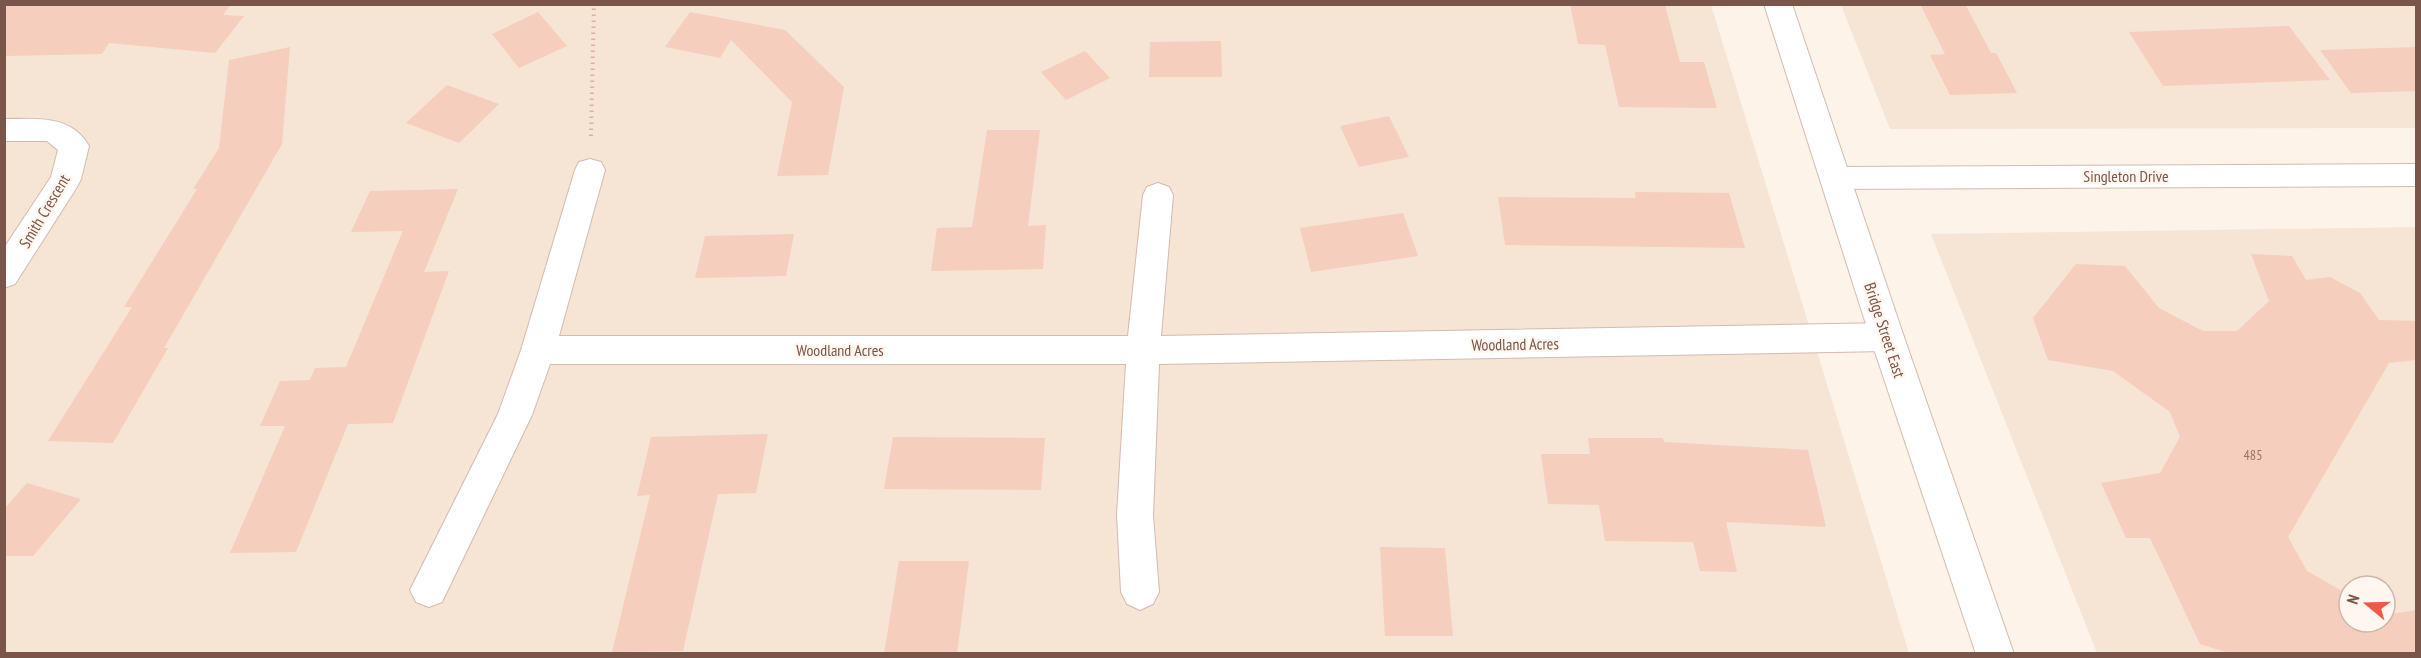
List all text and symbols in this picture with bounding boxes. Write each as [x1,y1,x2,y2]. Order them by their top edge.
street label: Singleton Drive [2083,166,2169,186]
street label: Smith Crescent [14,170,74,252]
street label: Bridge Street East [1860,280,1910,381]
street label: Woodland Acres [1471,333,1559,355]
street label: Woodland Acres [796,340,884,360]
house number: 485 [2244,446,2262,464]
north arrow [2337,574,2397,634]
text: N [2342,592,2364,606]

